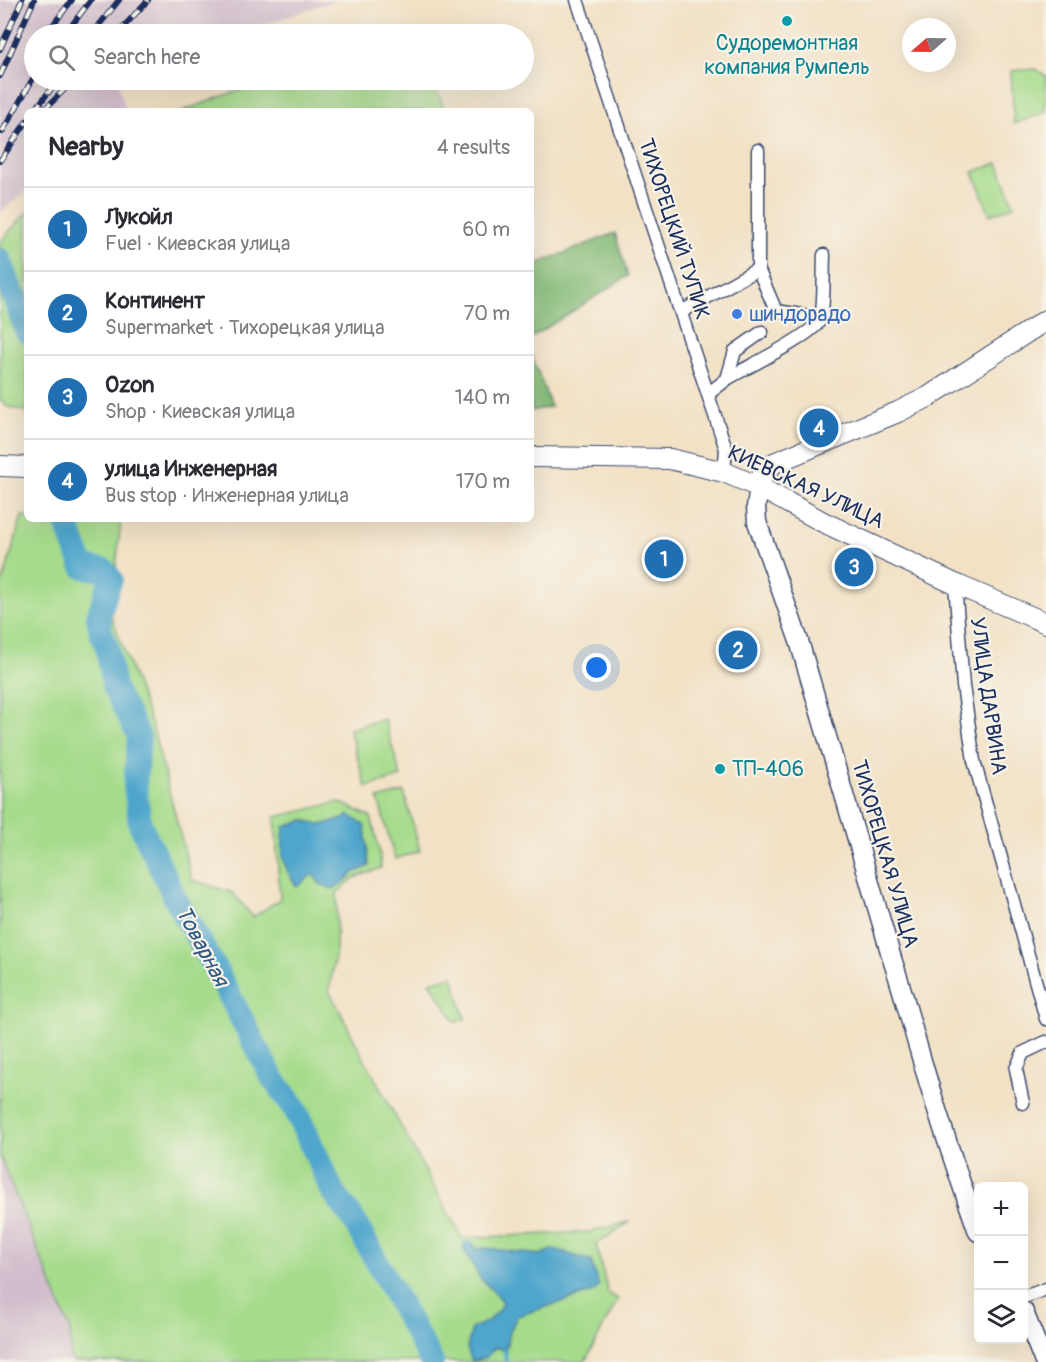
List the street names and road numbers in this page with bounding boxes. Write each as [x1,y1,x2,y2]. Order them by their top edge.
street label: ТИХОРЕЦКИЙ ТУПИК [632,135,716,323]
street label: КИЕВСКАЯ УЛИЦА [724,439,888,535]
street label: УЛИЦА ДАРВИНА [964,615,1012,777]
street label: ТИХОРЕЦКАЯ УЛИЦА [845,757,925,951]

